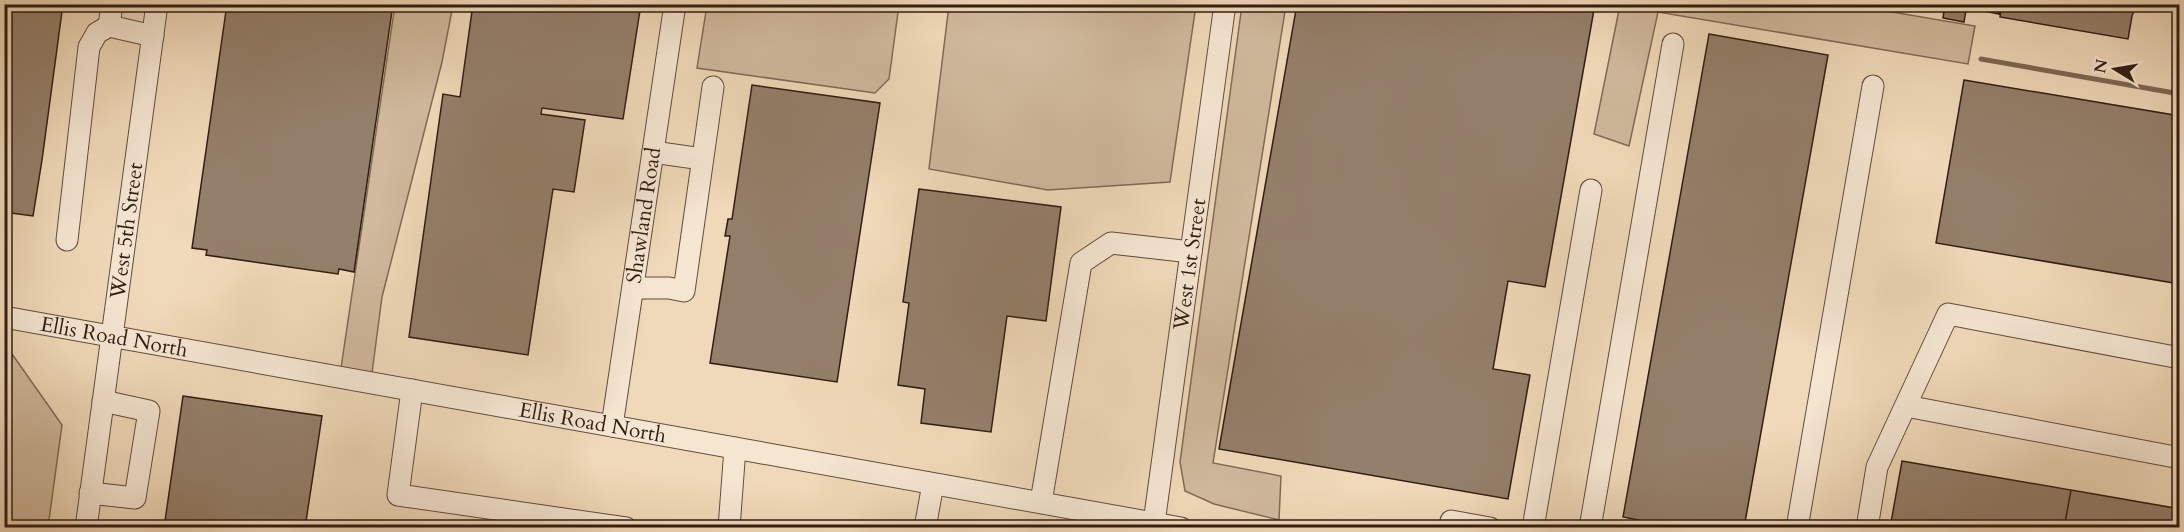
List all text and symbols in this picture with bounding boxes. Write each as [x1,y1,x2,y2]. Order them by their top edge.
north arrow [2085,39,2145,99]
text: N [2089,57,2113,75]
street label: Shawland Road [619,145,668,285]
street label: West 5th Street [103,160,150,302]
street label: West 1st Street [1166,196,1213,333]
street label: Ellis Road North [38,309,191,364]
street label: Ellis Road North [517,395,669,450]

